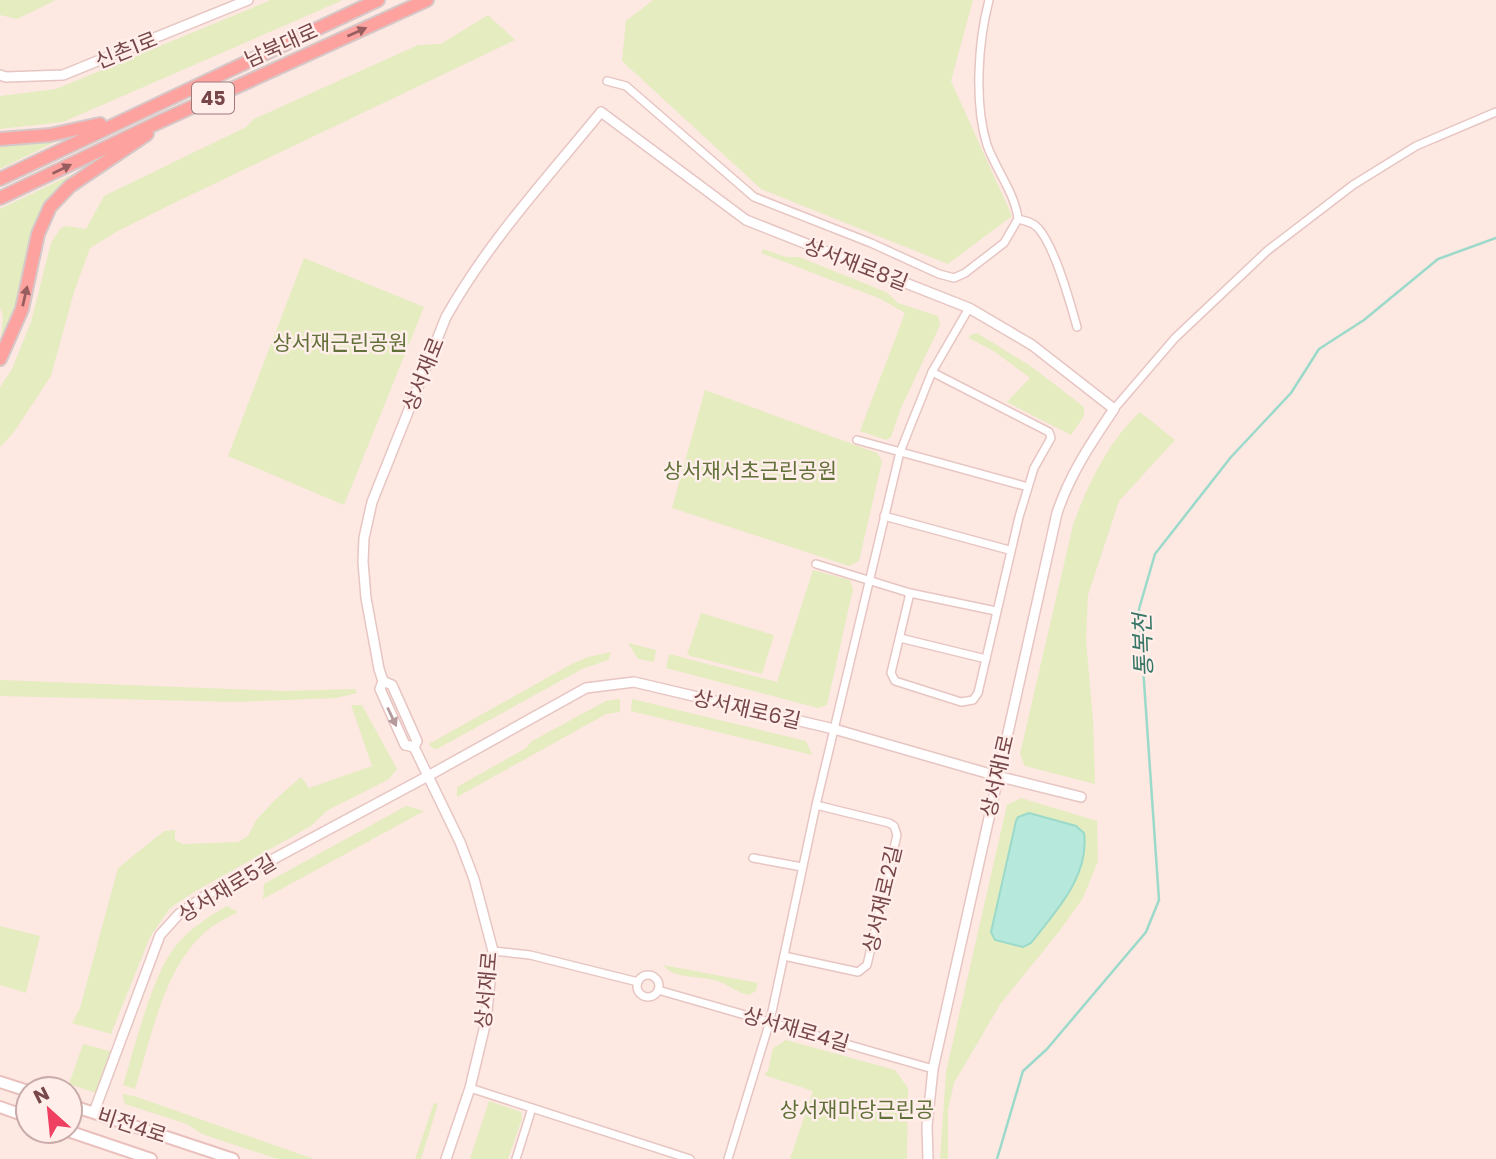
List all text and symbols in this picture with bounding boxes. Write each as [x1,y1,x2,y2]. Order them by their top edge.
street label: 남북대로 [240,16,322,74]
street label: 신촌1로 [91,24,161,76]
one-way arrow [347,26,367,38]
road number: 45 [192,82,234,114]
one-way arrow [51,163,72,174]
street label: 상서재로8길 [800,231,912,297]
one-way arrow [19,285,30,307]
park label: 상서재근린공원 [272,328,408,357]
street label: 상서재로 [395,333,451,415]
park label: 상서재서초근린공원 [663,456,837,485]
water label: 통복천 [1126,610,1160,677]
street label: 상서재로6길 [690,683,804,735]
one-way arrow [386,707,398,727]
street label: 상서재1로 [973,732,1021,820]
street label: 상서재로2길 [856,843,908,955]
street label: 상서재로5길 [172,847,282,929]
street label: 상서재로 [468,950,504,1030]
street label: 상서재로4길 [739,1000,853,1058]
north arrow [14,1075,84,1145]
text: N [29,1080,54,1111]
park label: 상서재마당근린공 [780,1095,934,1124]
street label: 비전4로 [94,1100,170,1150]

